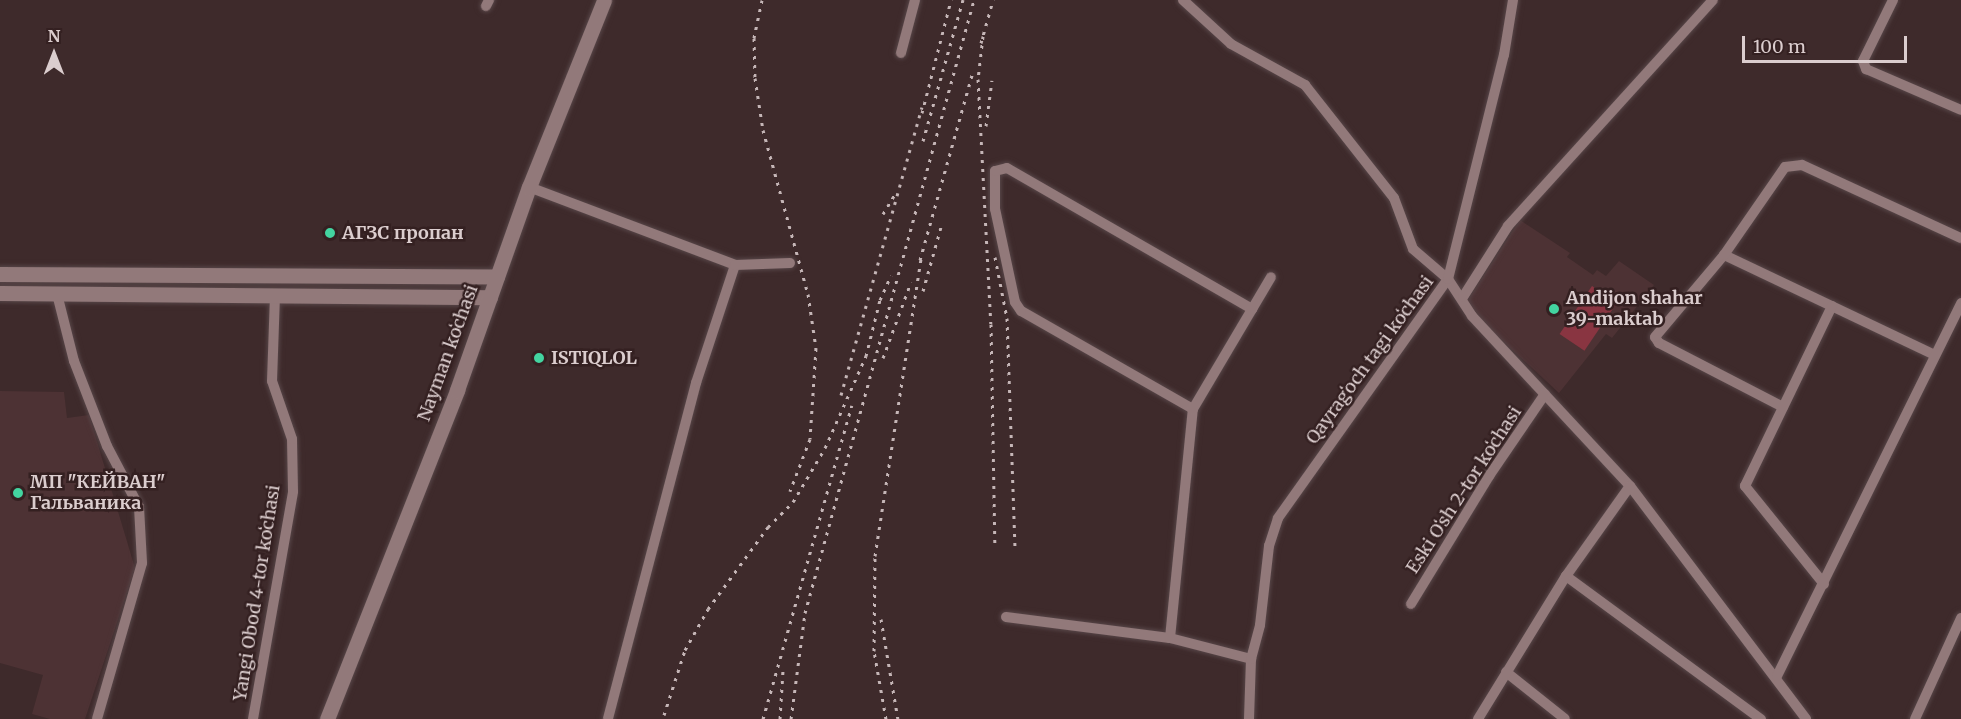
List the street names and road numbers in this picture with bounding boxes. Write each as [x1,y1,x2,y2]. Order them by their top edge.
street label: Qayragʻoch tagi koʻchasi [1302,272,1438,448]
street label: Nayman koʻchasi [413,282,483,424]
street label: Eski Oʻsh 2-tor koʻchasi [1402,402,1526,578]
street label: Yangi Obod 4-tor koʻchasi [229,483,285,703]

